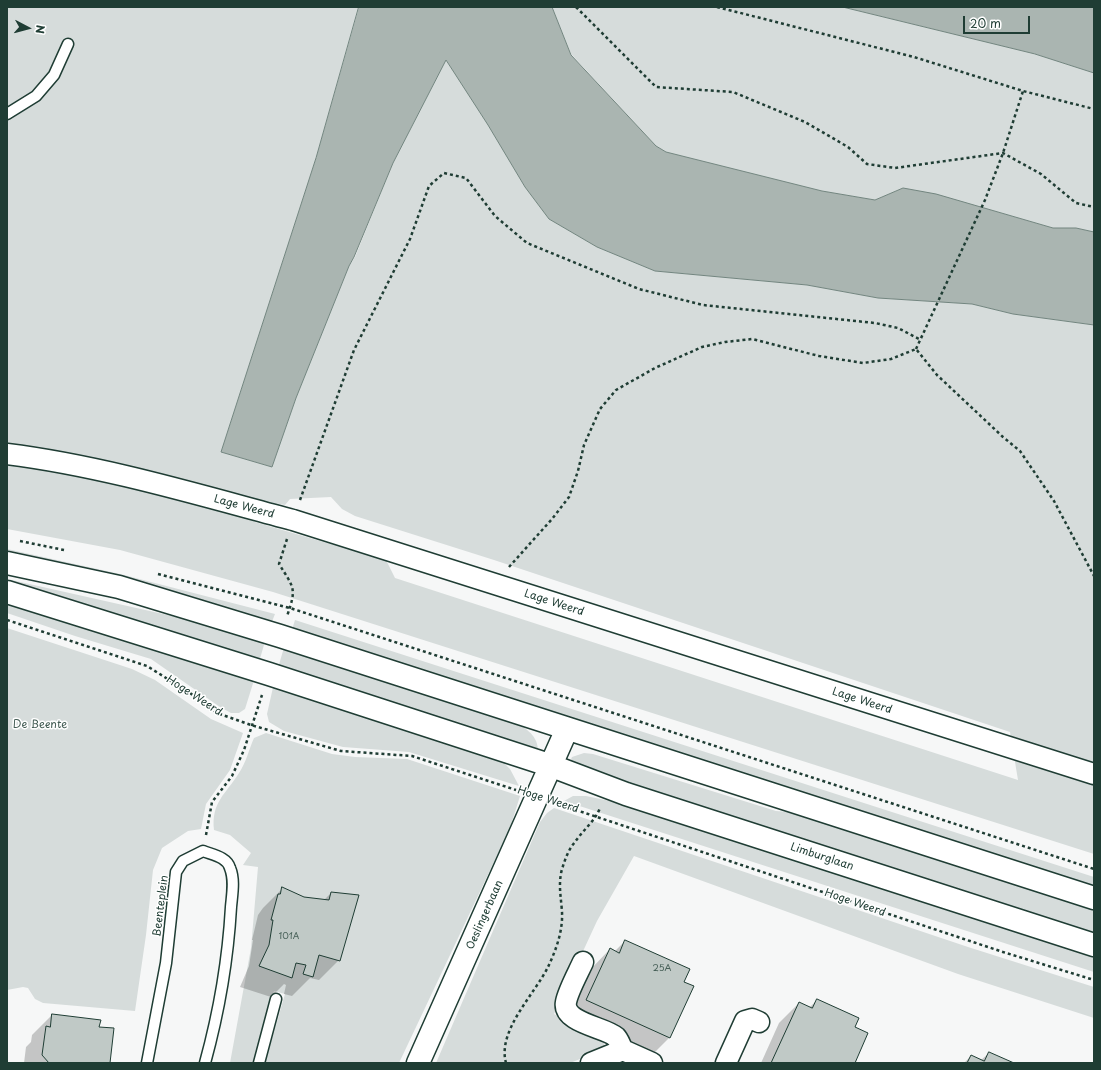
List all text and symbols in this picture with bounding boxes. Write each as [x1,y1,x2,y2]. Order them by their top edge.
north arrow [8,8,48,48]
scale bar [965,8,1032,34]
text: 20 m [970,14,1001,32]
text: N [32,24,49,35]
street label: Lage Weerd [212,493,276,521]
street label: Lage Weerd [522,587,586,619]
street label: Hoge Weerd [164,673,224,719]
street label: Lage Weerd [830,685,894,717]
park label: De Beente [13,718,67,732]
street label: Hoge Weerd [516,784,580,816]
street label: Limburglaan [789,841,855,873]
street label: Beenteplein [151,874,171,938]
street label: Oeslingerbaan [464,878,506,952]
street label: Hoge Weerd [823,886,887,920]
house number: 101A [279,932,299,942]
house number: 25A [653,964,671,974]

